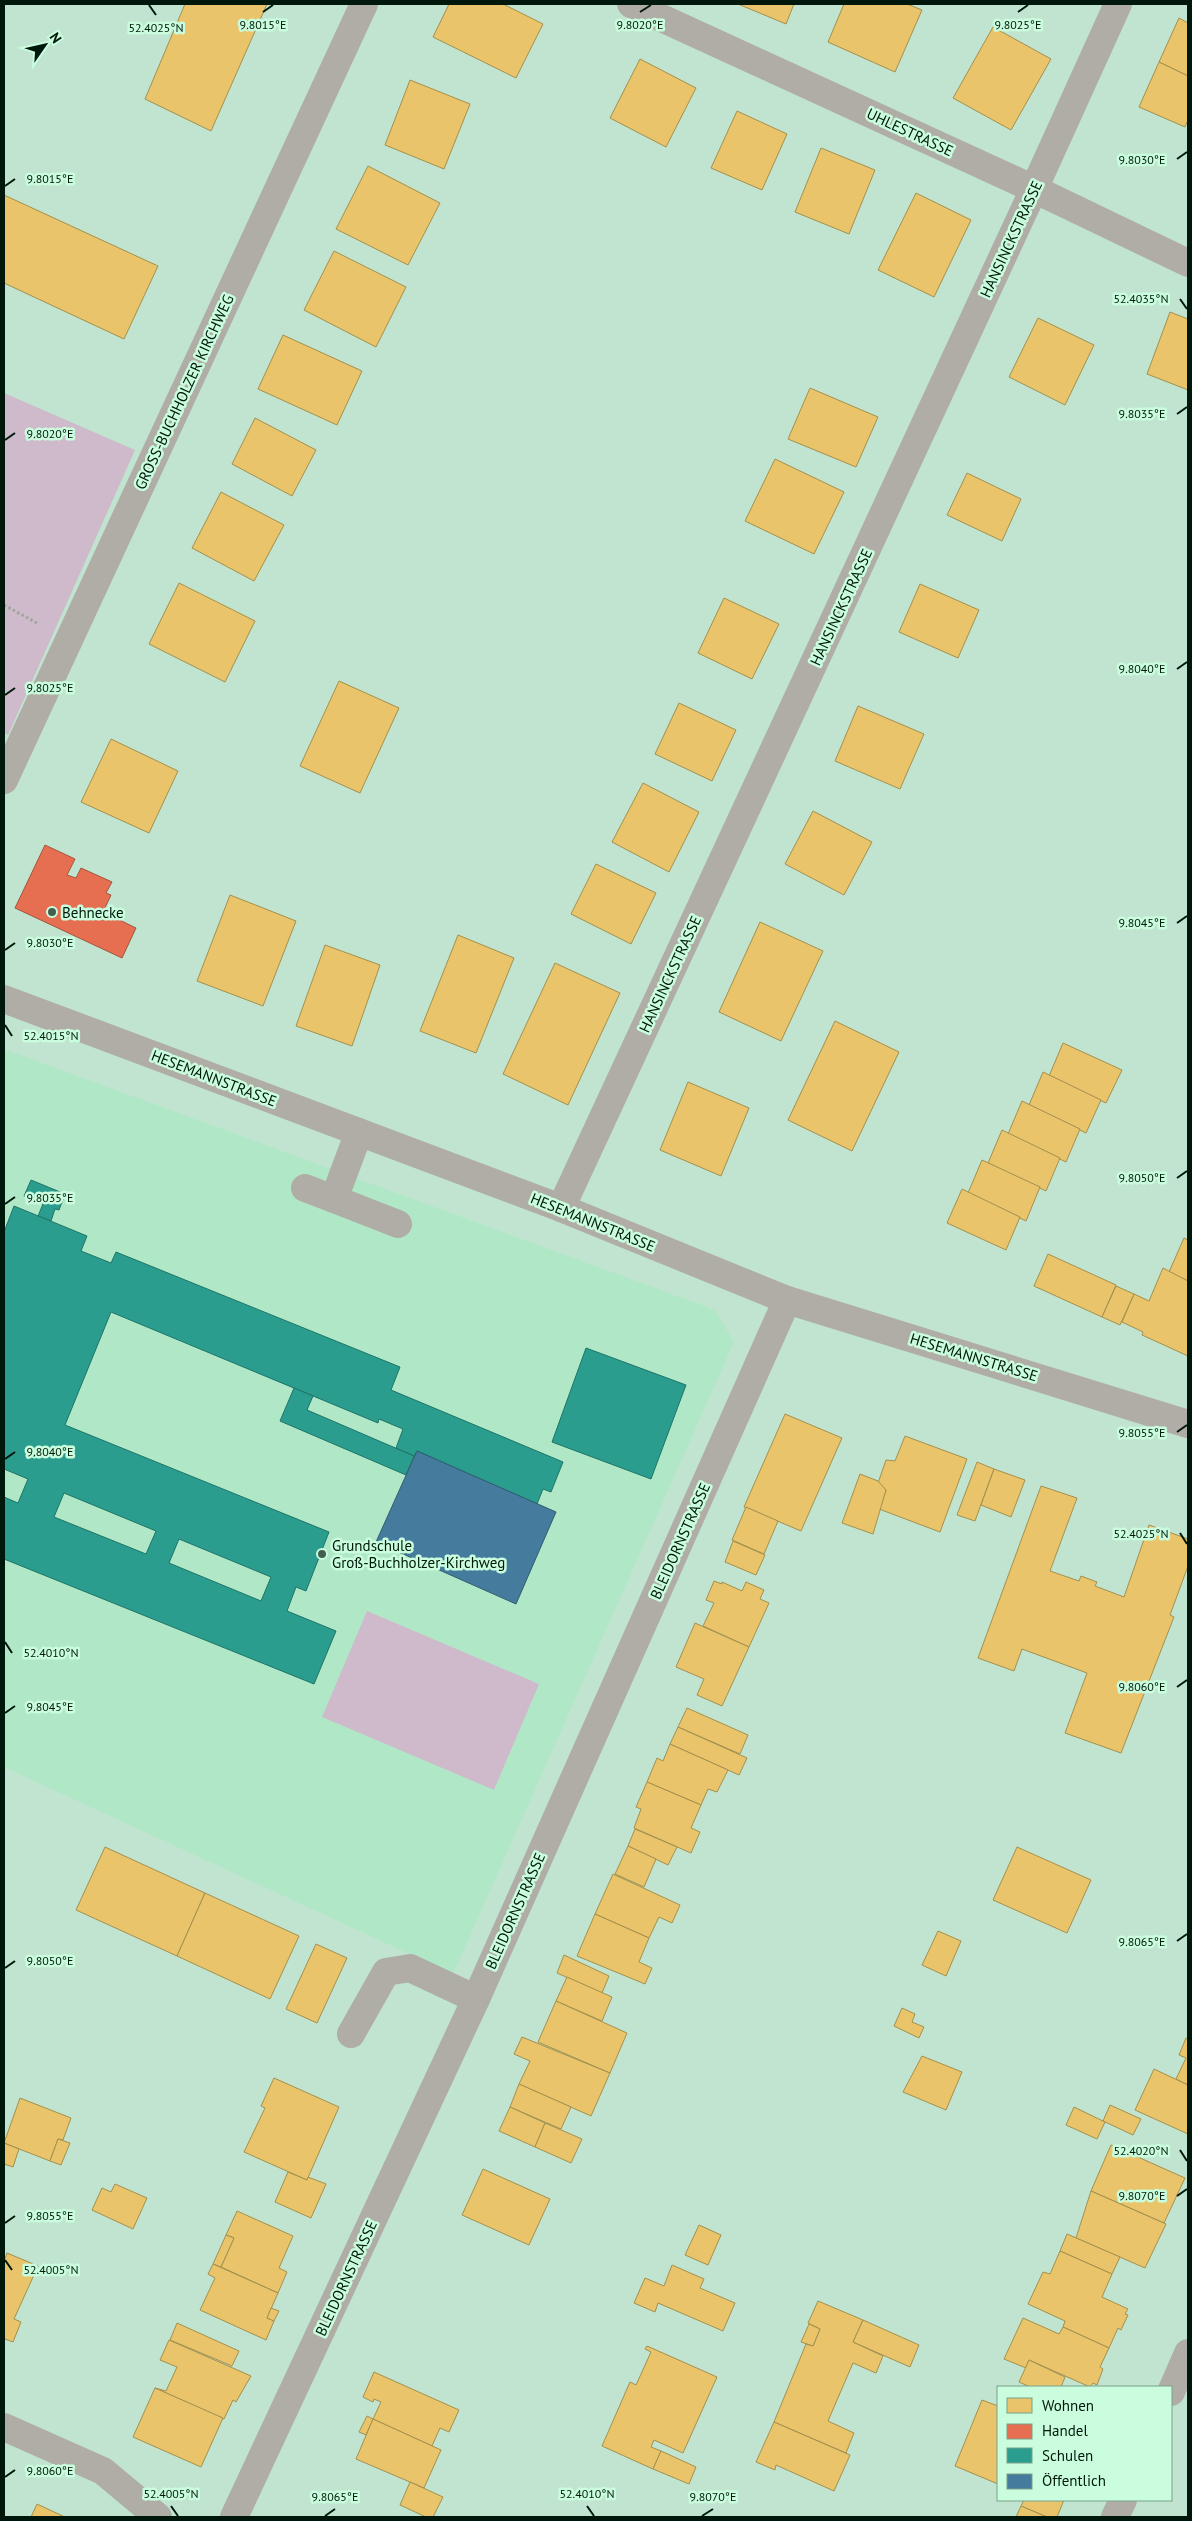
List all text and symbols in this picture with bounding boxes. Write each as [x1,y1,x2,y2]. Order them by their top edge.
text: 9.8015°E [240,17,286,32]
text: 9.8020°E [617,17,663,32]
text: 9.8025°E [995,17,1041,32]
north arrow [20,20,70,70]
text: 52.4025°N [129,20,183,35]
text: N [46,29,66,47]
street label: UHLESTRASSE [864,104,956,160]
text: 9.8030°E [1119,152,1165,167]
text: 9.8015°E [27,171,73,186]
street label: HANSINCKSTRASSE [976,178,1046,300]
street label: GROSS-BUCHHOLZER KIRCHWEG [130,291,238,493]
text: 52.4035°N [1114,291,1168,306]
text: 9.8035°E [1119,406,1165,421]
text: 9.8020°E [27,426,73,441]
street label: HANSINCKSTRASSE [806,546,876,668]
text: 9.8040°E [1119,661,1165,676]
text: 9.8025°E [27,680,73,695]
place label: Behnecke [62,903,124,922]
marker: Behnecke [46,906,58,918]
street label: HANSINCKSTRASSE [635,913,705,1035]
text: 9.8045°E [1119,915,1165,930]
text: 9.8030°E [27,935,73,950]
text: 52.4015°N [24,1028,78,1043]
street label: HESEMANNSTRASSE [149,1045,279,1111]
text: 9.8050°E [1119,1170,1165,1185]
street label: HESEMANNSTRASSE [528,1188,658,1256]
text: 9.8035°E [27,1190,73,1205]
street label: HESEMANNSTRASSE [908,1329,1040,1385]
text: 9.8055°E [1119,1425,1165,1440]
text: 9.8040°E [27,1444,73,1459]
street label: BLEIDORNSTRASSE [646,1480,714,1602]
text: 52.4025°N [1114,1526,1168,1541]
place label: Grundschule Groß-Buchholzer-Kirchweg [332,1536,505,1572]
marker: Grundschule Groß-Buchholzer-Kirchweg [316,1548,328,1560]
text: 52.4010°N [24,1645,78,1660]
text: 9.8060°E [1119,1679,1165,1694]
text: 9.8045°E [27,1699,73,1714]
street label: BLEIDORNSTRASSE [481,1850,549,1972]
text: 9.8065°E [1119,1934,1165,1949]
text: 9.8050°E [27,1953,73,1968]
text: 52.4020°N [1114,2143,1168,2158]
text: 9.8070°E [1119,2188,1165,2203]
text: 9.8055°E [27,2208,73,2223]
street label: BLEIDORNSTRASSE [311,2217,381,2339]
text: 52.4005°N [24,2262,78,2277]
legend [997,2386,1172,2501]
text: Wohnen [1042,2396,1094,2415]
text: Handel [1042,2421,1088,2440]
text: Schulen [1042,2446,1093,2465]
text: 9.8060°E [27,2463,73,2478]
text: Öffentlich [1042,2471,1106,2490]
text: 52.4005°N [144,2486,198,2501]
text: 52.4010°N [560,2486,614,2501]
text: 9.8065°E [312,2489,358,2504]
text: 9.8070°E [690,2489,736,2504]

